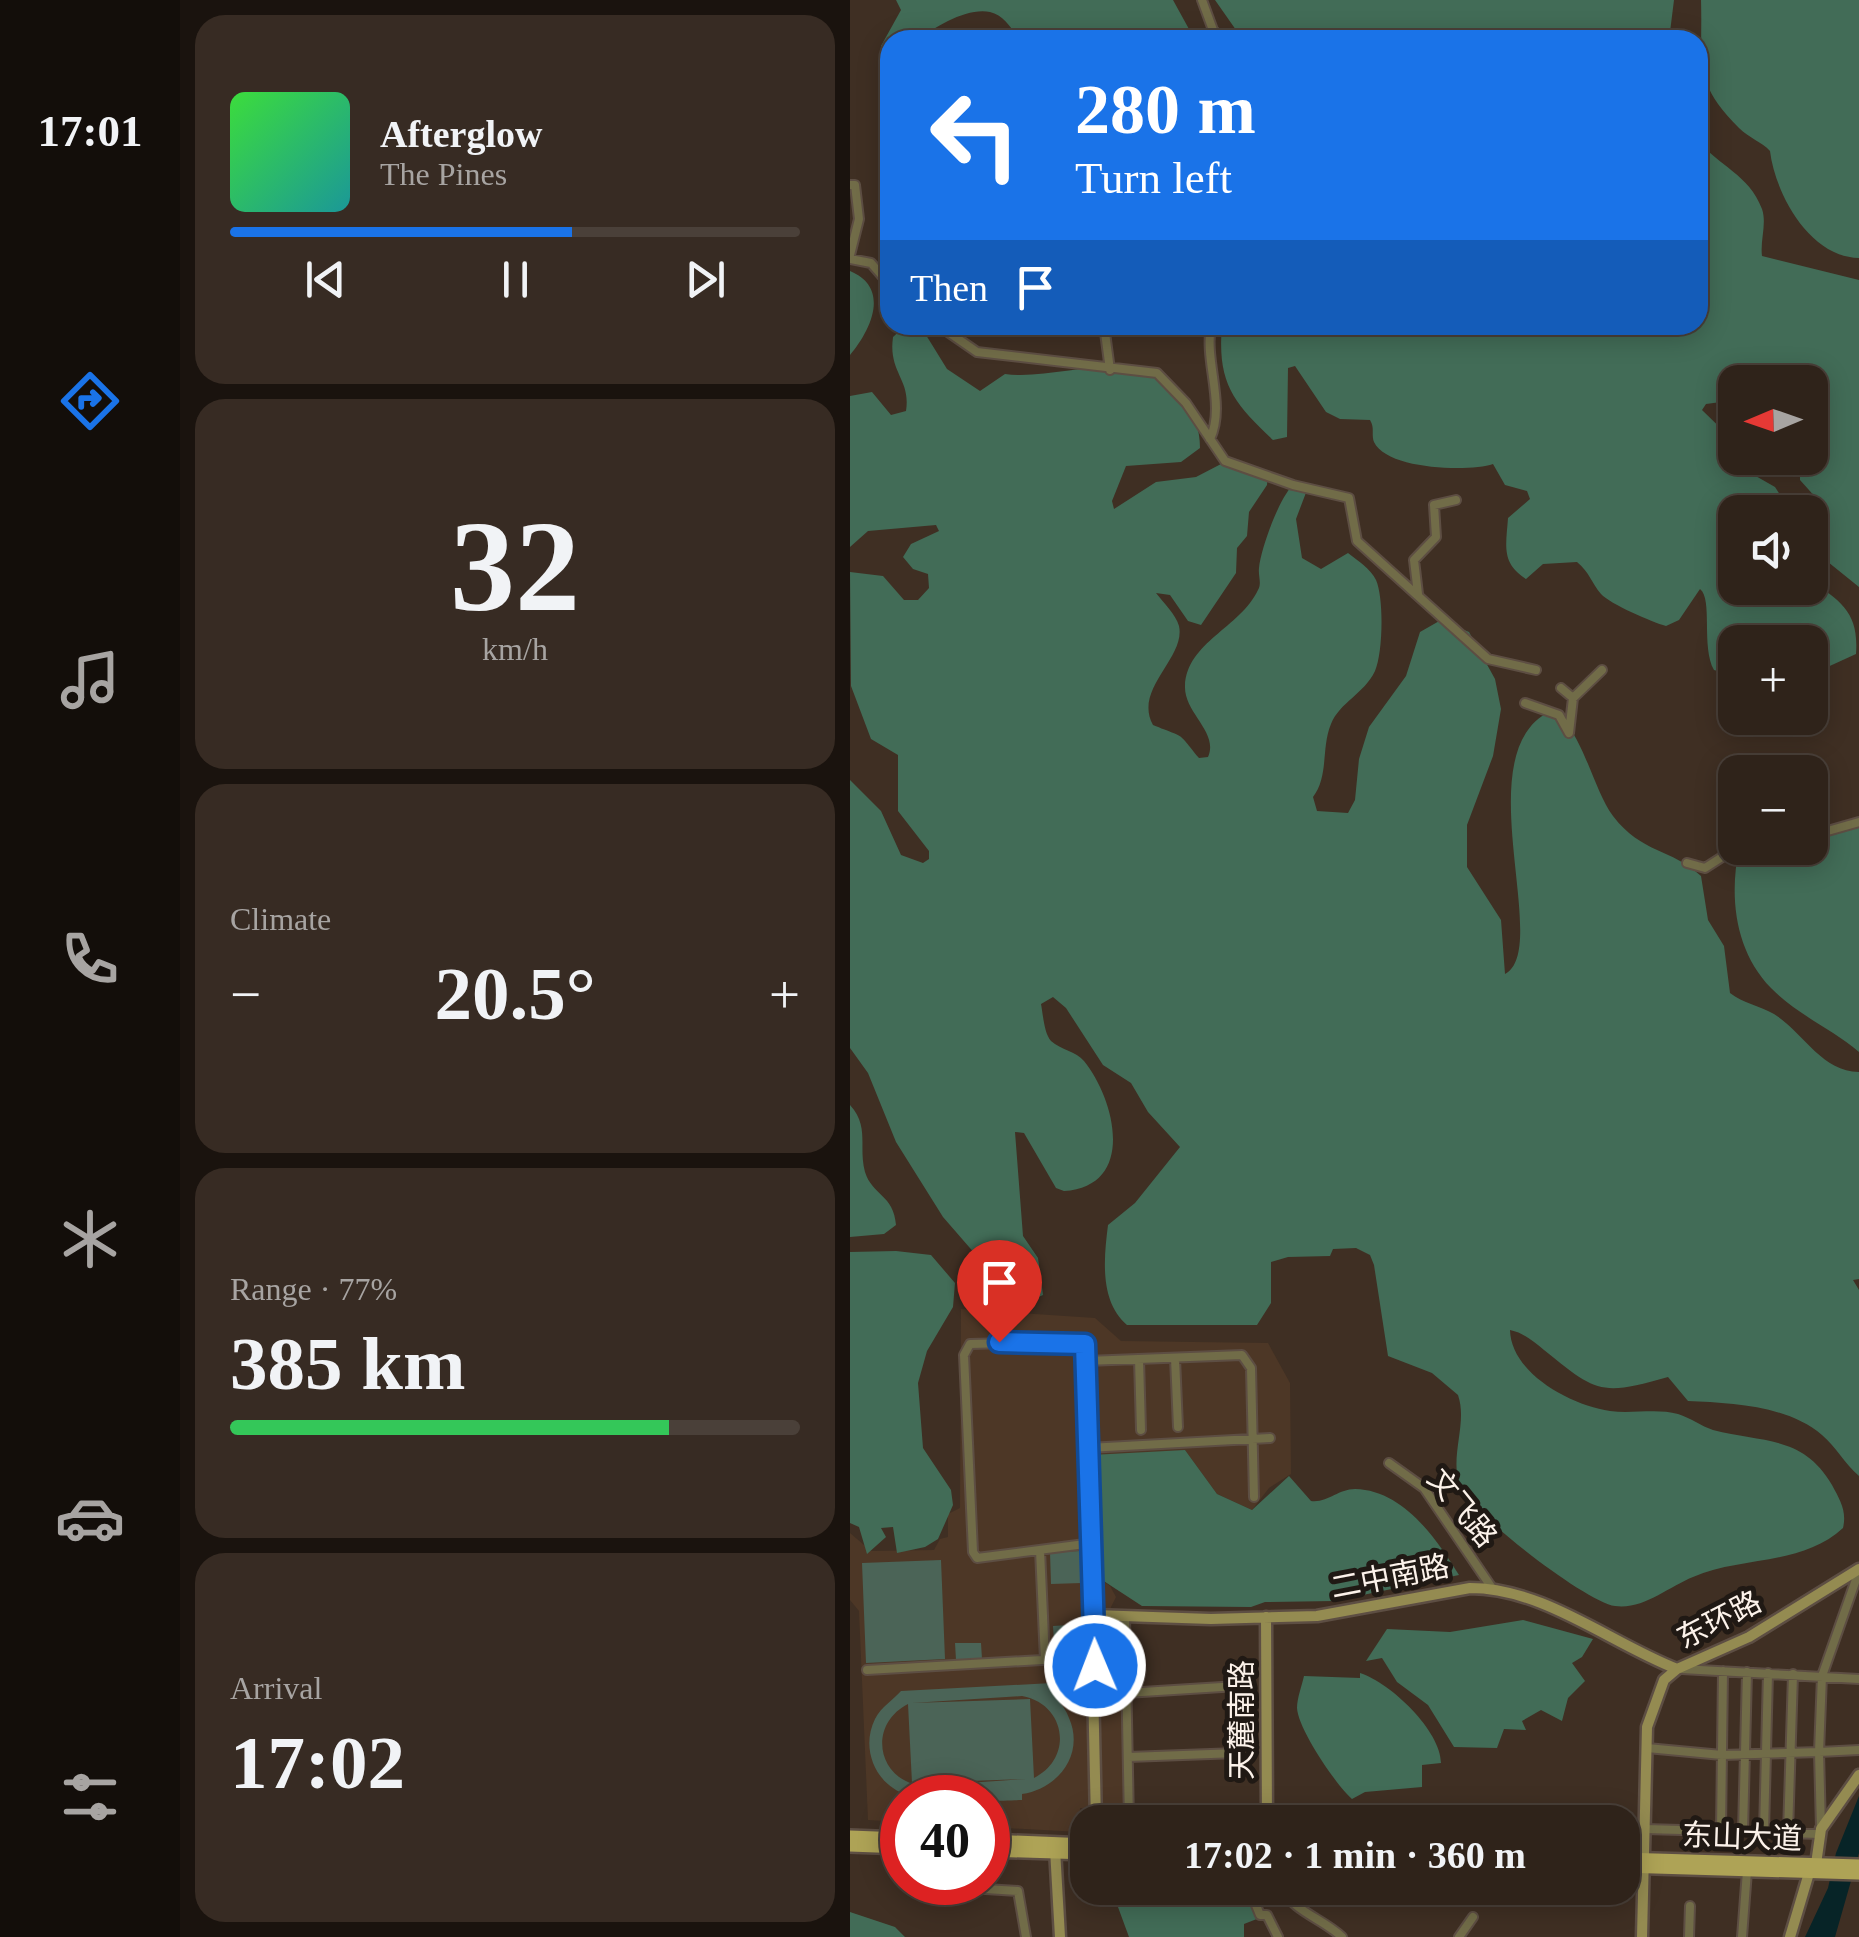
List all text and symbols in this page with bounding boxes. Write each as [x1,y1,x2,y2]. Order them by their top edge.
icon: left [910,70,1040,200]
text: 280 m [1075,71,1256,148]
text: 17:01 [38,106,143,156]
text: Afterglow [380,113,542,155]
text: Turn left [1075,153,1232,203]
text: The Pines [380,156,507,192]
icon: previous [298,252,353,307]
icon: pause [488,252,543,307]
icon: next [678,252,733,307]
icon: arrive [1008,260,1063,315]
text: Then [910,267,988,309]
north arrow [1718,365,1828,475]
map controls [1718,365,1828,865]
icon: directions [55,366,125,436]
text: 32 [450,494,580,638]
button: sound [1718,495,1828,605]
button: + [1718,625,1828,735]
text: km/h [482,631,548,667]
icon: music [55,645,125,715]
button: − [1718,755,1828,865]
text: Climate [230,901,331,937]
icon: phone [55,924,125,994]
text: 20.5° [434,952,596,1035]
text: − [230,964,261,1025]
text: + [769,964,800,1025]
icon: climate [55,1204,125,1274]
pin [957,1240,1042,1343]
icon: arrive [972,1255,1027,1310]
text: Range · 77% [230,1271,397,1307]
text: 385 km [230,1322,465,1405]
street label: 文飞路 [1421,1462,1504,1553]
icon: car [55,1483,125,1553]
street label: 二中南路 [1328,1549,1452,1604]
street label: 东环路 [1671,1584,1766,1655]
position arrow [1043,1614,1147,1718]
street label: 天麓南路 [1225,1660,1258,1780]
text: Arrival [230,1670,322,1706]
text: 17:02 [230,1721,405,1804]
icon: filters [55,1762,125,1832]
speed limit sign: 40 [880,1775,1010,1905]
street label: 东山大道 [1681,1818,1803,1855]
text: 17:02 · 1 min · 360 m [1184,1834,1526,1876]

